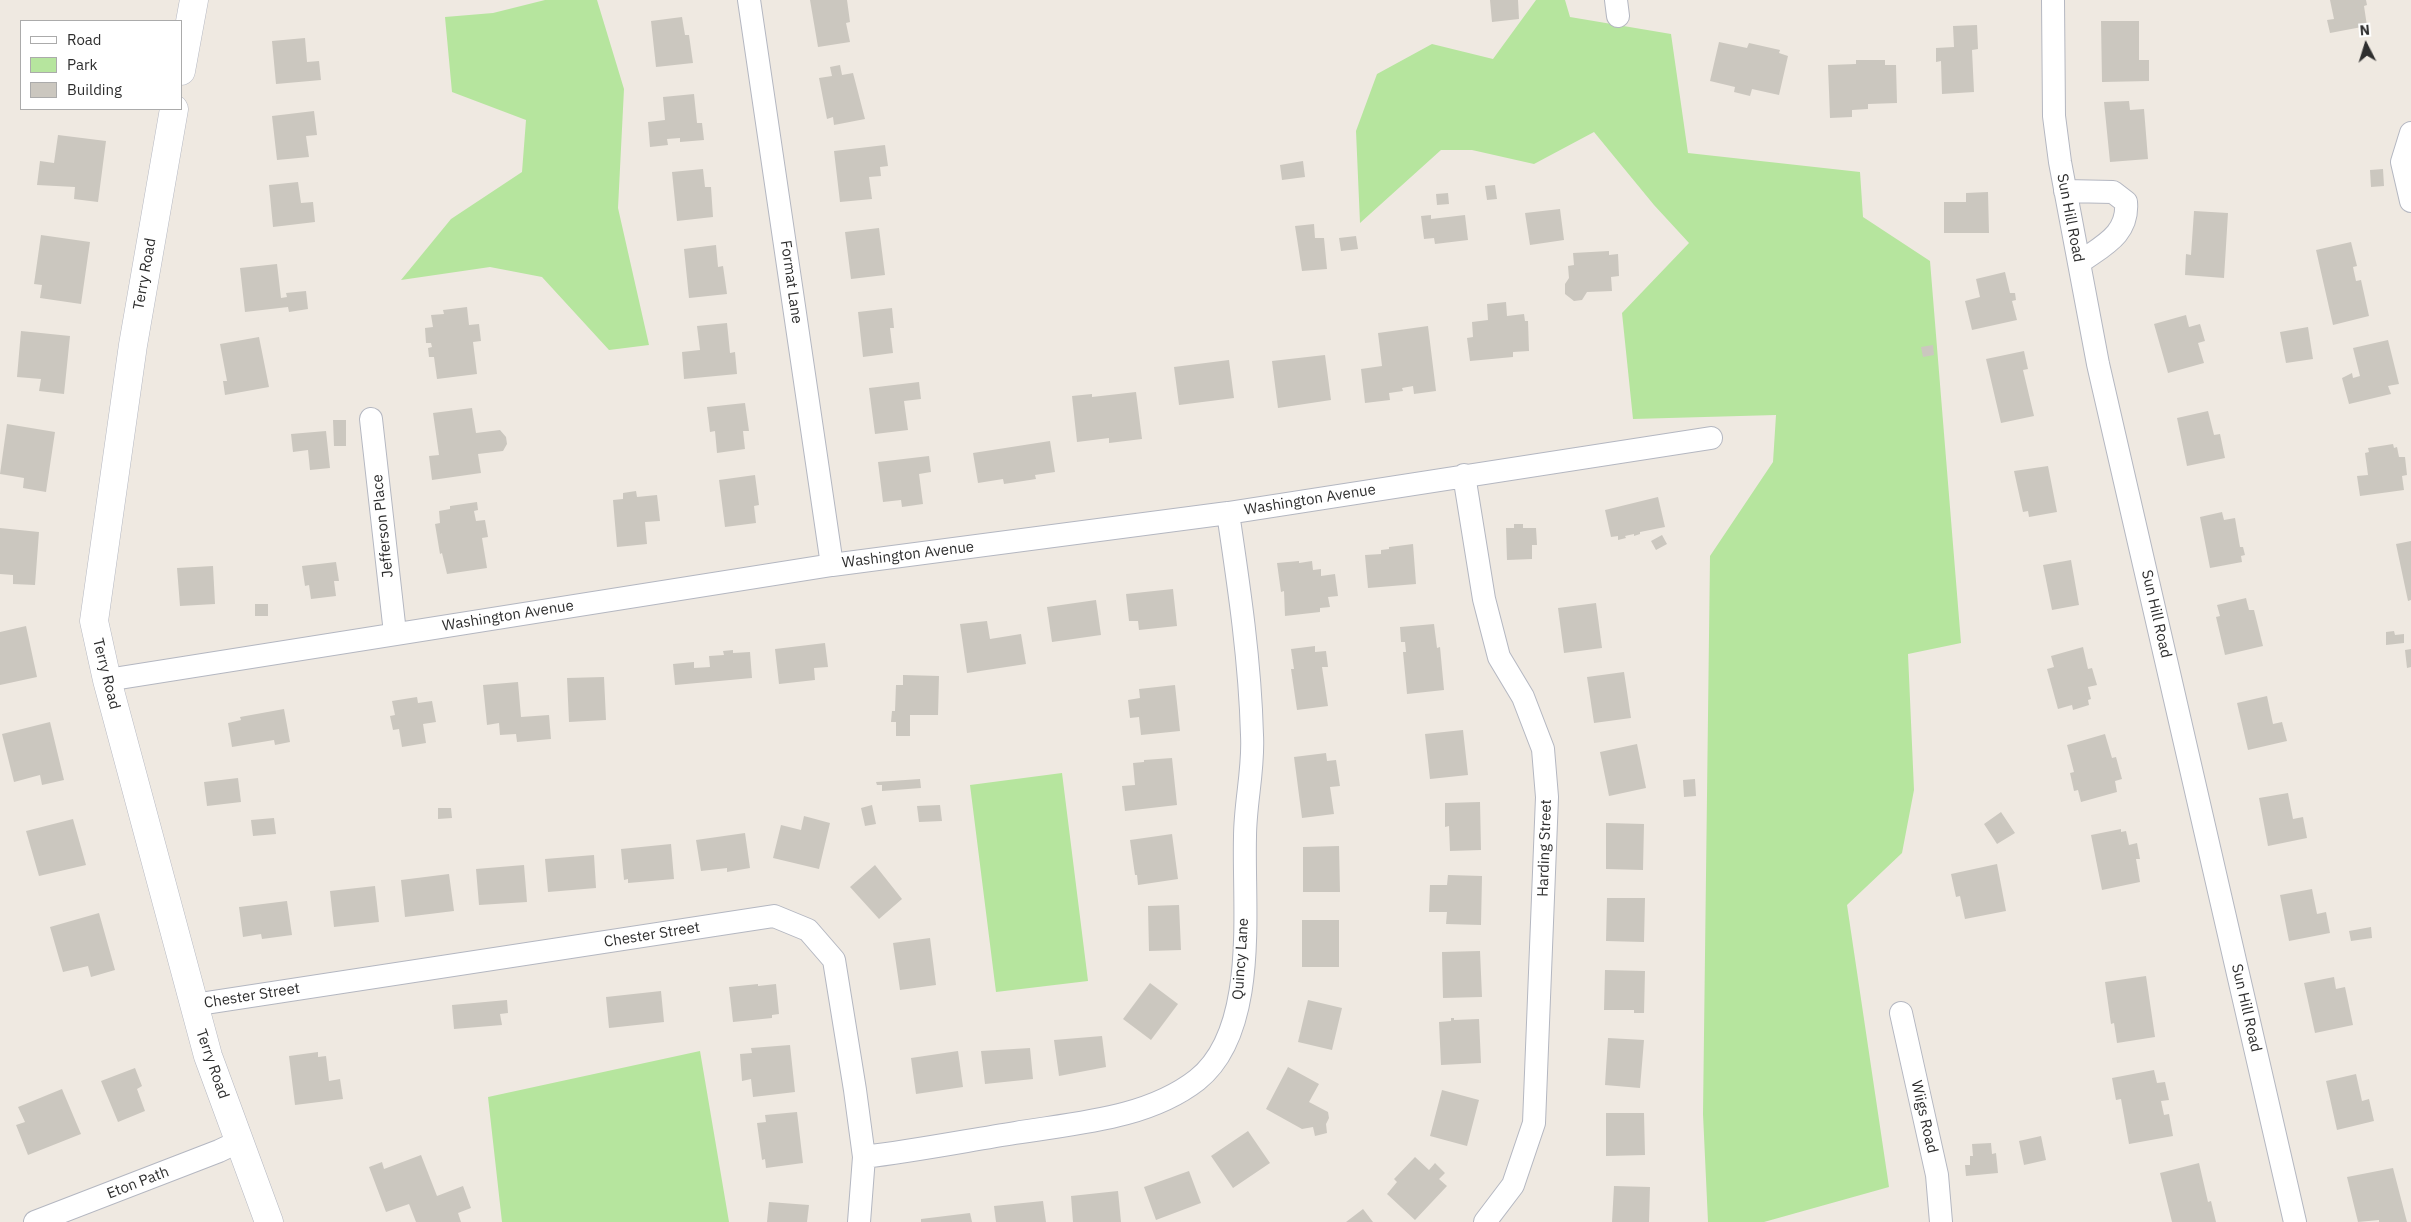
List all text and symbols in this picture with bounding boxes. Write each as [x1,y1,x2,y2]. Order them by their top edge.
legend [20,20,182,110]
north arrow [2341,20,2391,70]
text: N [2359,21,2371,39]
text: Road [67,30,102,49]
text: Park [67,55,97,74]
text: Building [67,80,122,99]
street label: Sun Hill Road [2053,172,2087,264]
street label: Terry Road [130,237,160,311]
street label: Format Lane [776,239,806,325]
street label: Jefferson Place [369,473,397,579]
street label: Washington Avenue [1243,481,1377,519]
street label: Washington Avenue [841,538,975,572]
street label: Sun Hill Road [2137,568,2175,660]
street label: Washington Avenue [441,597,575,635]
street label: Terry Road [88,637,124,711]
street label: Harding Street [1534,799,1556,897]
street label: Quincy Lane [1229,917,1253,1001]
street label: Chester Street [603,919,701,951]
street label: Sun Hill Road [2227,962,2265,1054]
street label: Chester Street [203,980,301,1012]
street label: Terry Road [192,1027,232,1101]
street label: Wiigs Road [1907,1079,1941,1155]
street label: Eton Path [104,1163,172,1203]

